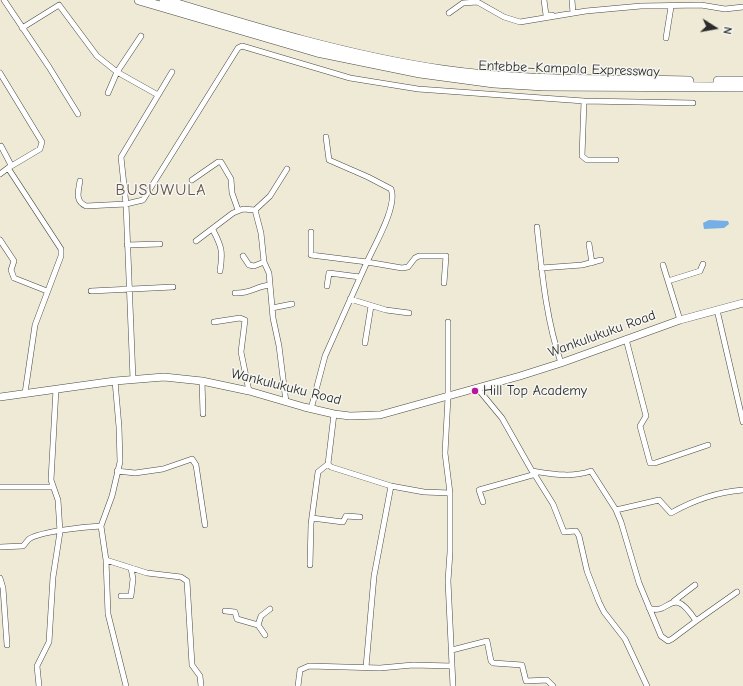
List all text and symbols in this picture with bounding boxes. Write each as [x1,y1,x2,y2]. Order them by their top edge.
north arrow [695,8,735,48]
text: N [720,26,734,35]
street label: Entebbe–Kampala Expressway [478,57,660,81]
district label: BUSUWULA [115,180,207,200]
street label: Wankulukuku Road [546,307,658,361]
street label: Wankulukuku Road [229,365,343,409]
place label: Hill Top Academy [483,383,587,399]
marker: Hill Top Academy [470,386,480,396]

